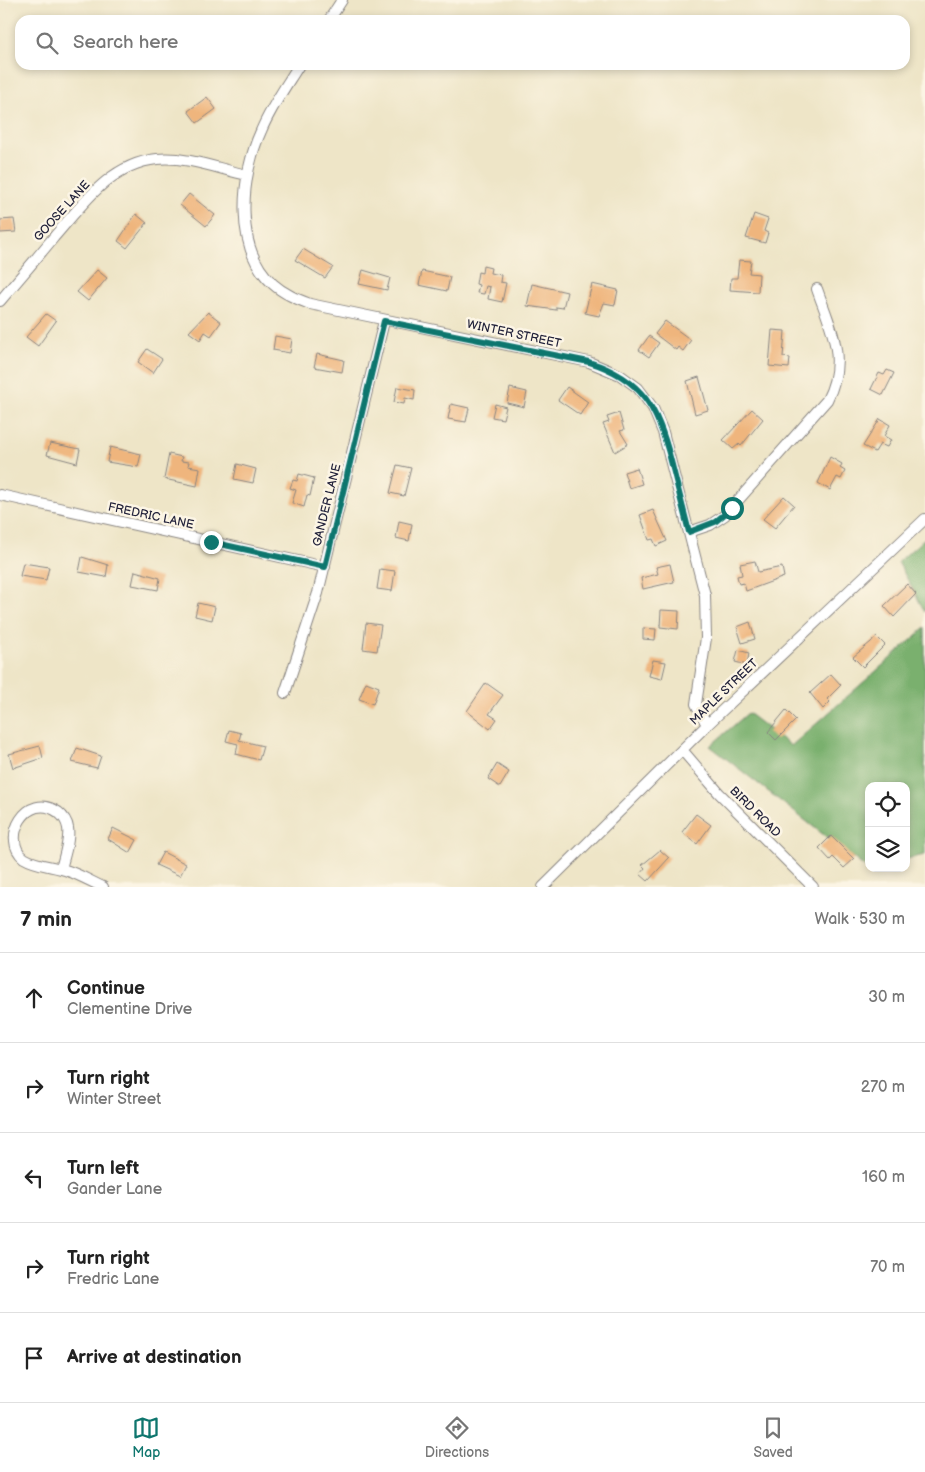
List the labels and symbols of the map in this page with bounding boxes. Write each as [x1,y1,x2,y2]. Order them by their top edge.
street label: GOOSE LANE [31,177,93,245]
street label: WINTER STREET [465,317,563,351]
street label: GANDER LANE [309,462,345,548]
route start [721,497,744,520]
street label: FREDRIC LANE [107,500,195,532]
route end [200,531,223,554]
street label: MAPLE STREET [687,655,762,728]
street label: BIRD ROAD [726,783,784,841]

